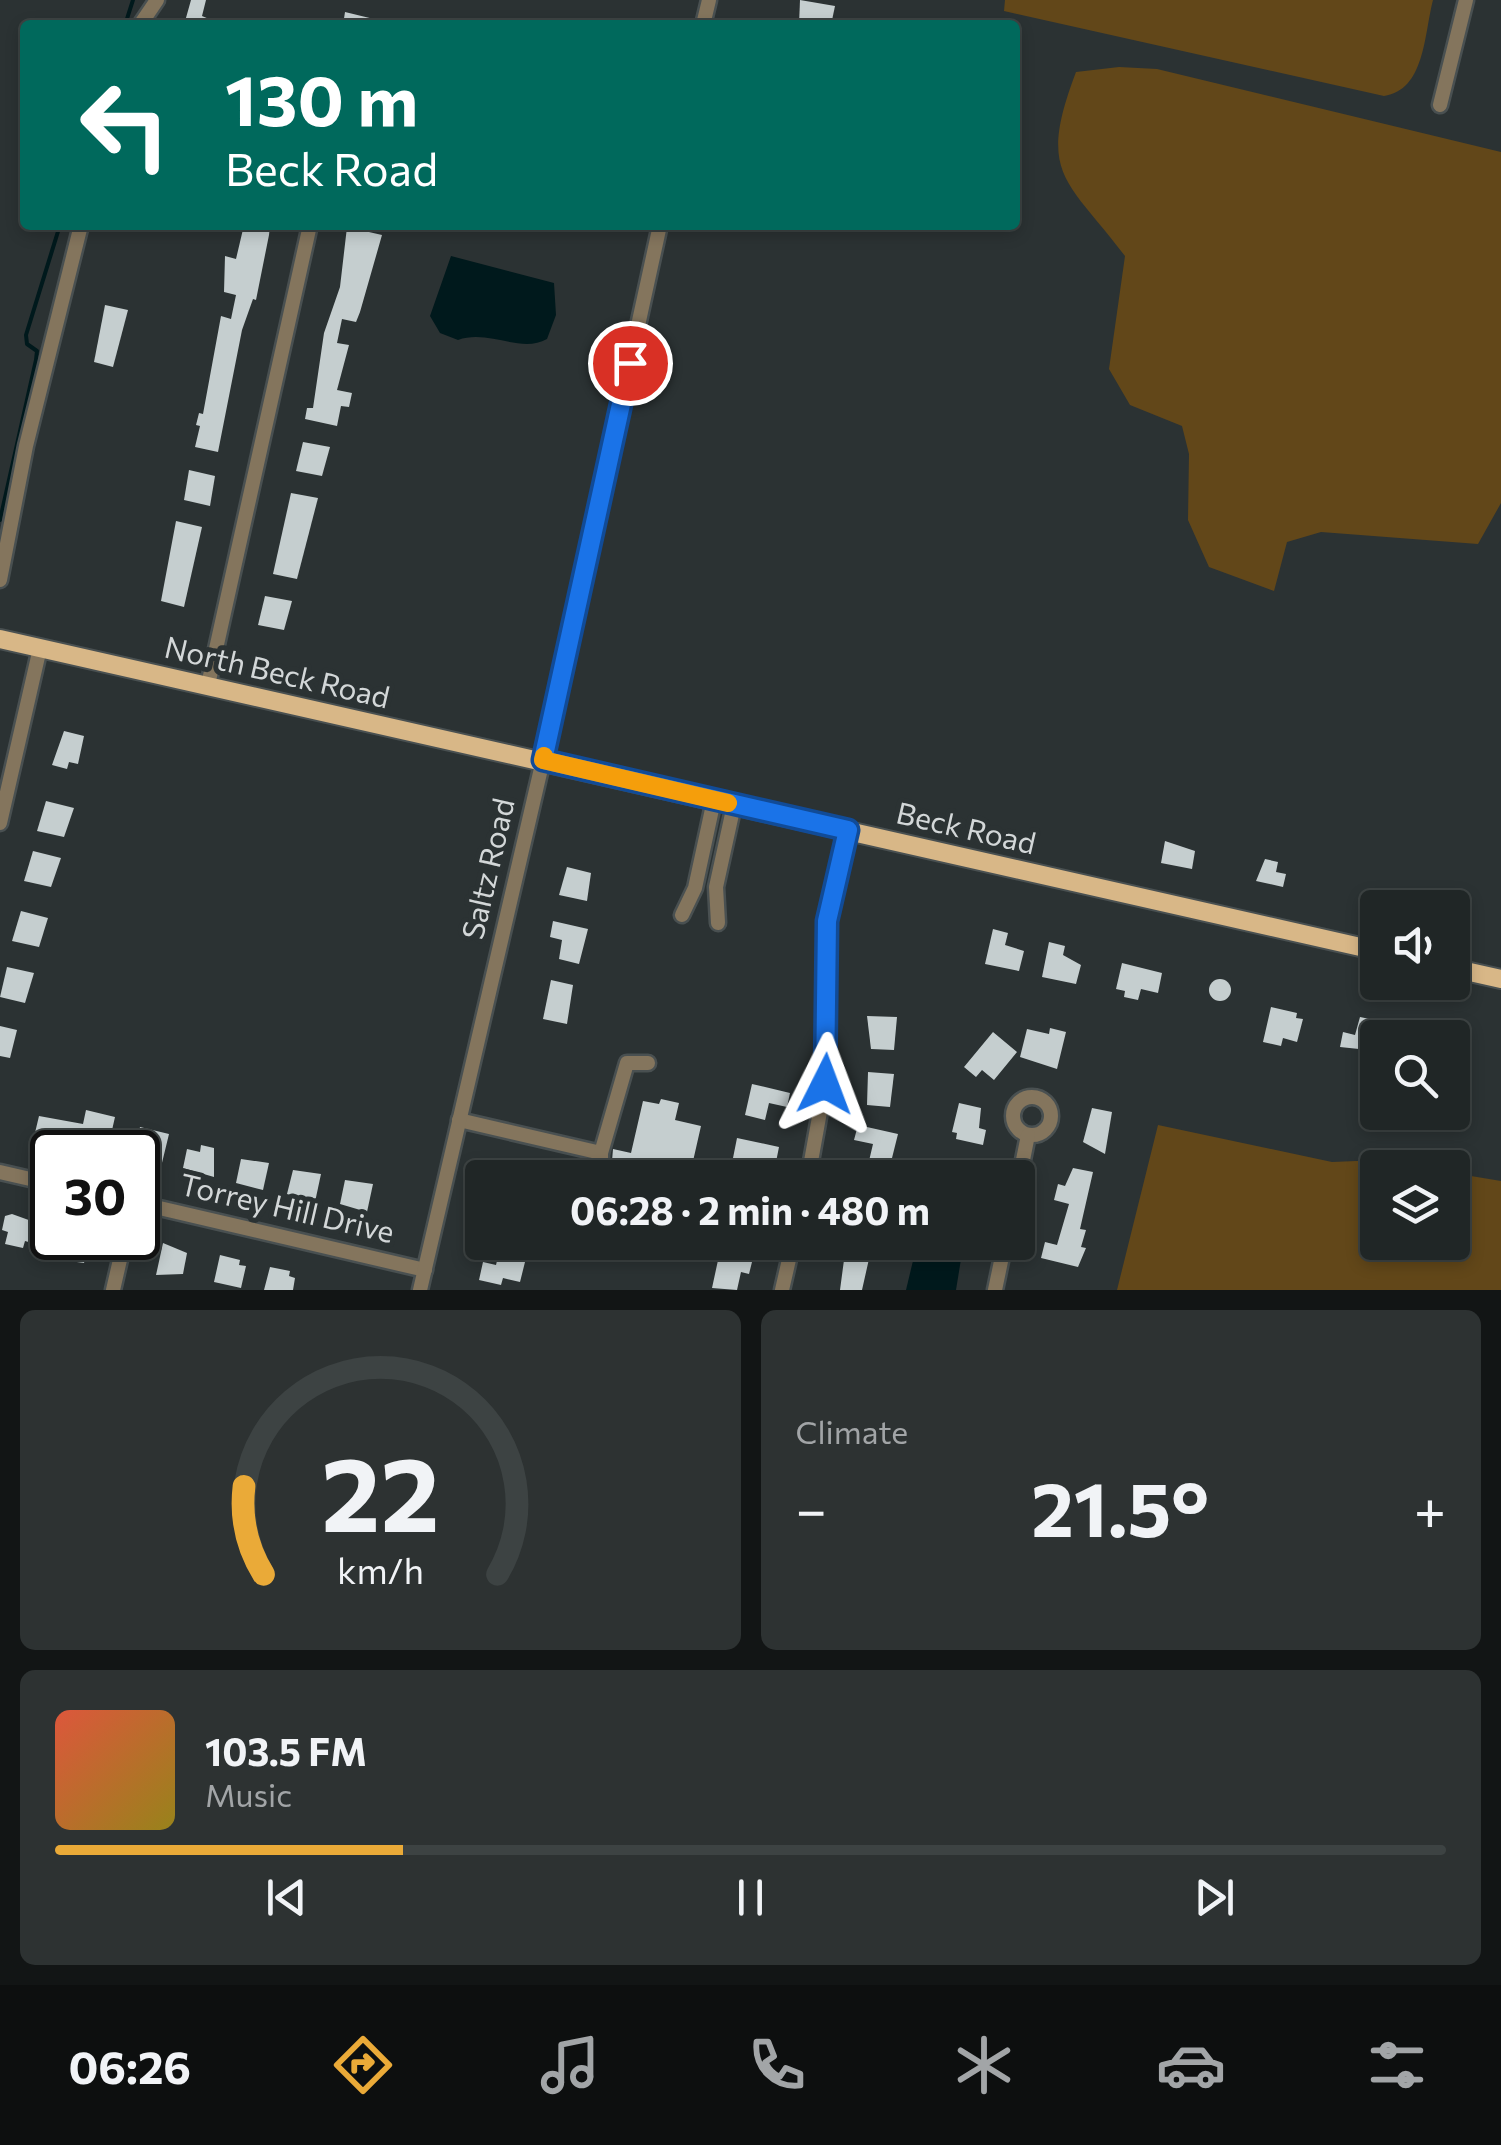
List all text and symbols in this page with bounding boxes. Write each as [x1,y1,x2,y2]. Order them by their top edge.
text: 130 m [225,55,418,140]
icon: left [60,60,190,190]
text: Beck Road [225,140,438,195]
pin [588,321,673,406]
icon: arrive [603,336,658,391]
street label: North Beck Road [161,627,394,714]
street label: Beck Road [893,793,1040,861]
street label: Saltz Road [452,794,521,943]
map controls [1360,890,1470,1260]
button: sound [1360,890,1470,1000]
button: search [1360,1020,1470,1130]
position arrow [773,1032,877,1136]
speed limit sign: 30 [30,1130,160,1260]
button: layers [1360,1150,1470,1260]
street label: Torrey Hill Drive [177,1164,398,1249]
text: 06:28 · 2 min · 480 m [570,1186,930,1233]
text: Climate [796,1411,908,1451]
text: 22 [321,1426,439,1553]
text: 21.5° [1031,1461,1209,1552]
text: − [796,1474,827,1541]
text: + [1414,1474,1446,1541]
text: km/h [337,1548,424,1591]
text: 103.5 FM [205,1727,367,1774]
text: Music [205,1774,292,1814]
icon: previous [259,1870,314,1925]
icon: pause [723,1870,778,1925]
icon: next [1187,1870,1242,1925]
icon: directions [328,2030,398,2100]
icon: music [535,2030,605,2100]
icon: phone [742,2030,812,2100]
icon: climate [949,2030,1019,2100]
icon: car [1156,2030,1226,2100]
icon: filters [1362,2030,1432,2100]
text: 06:26 [68,2038,191,2093]

